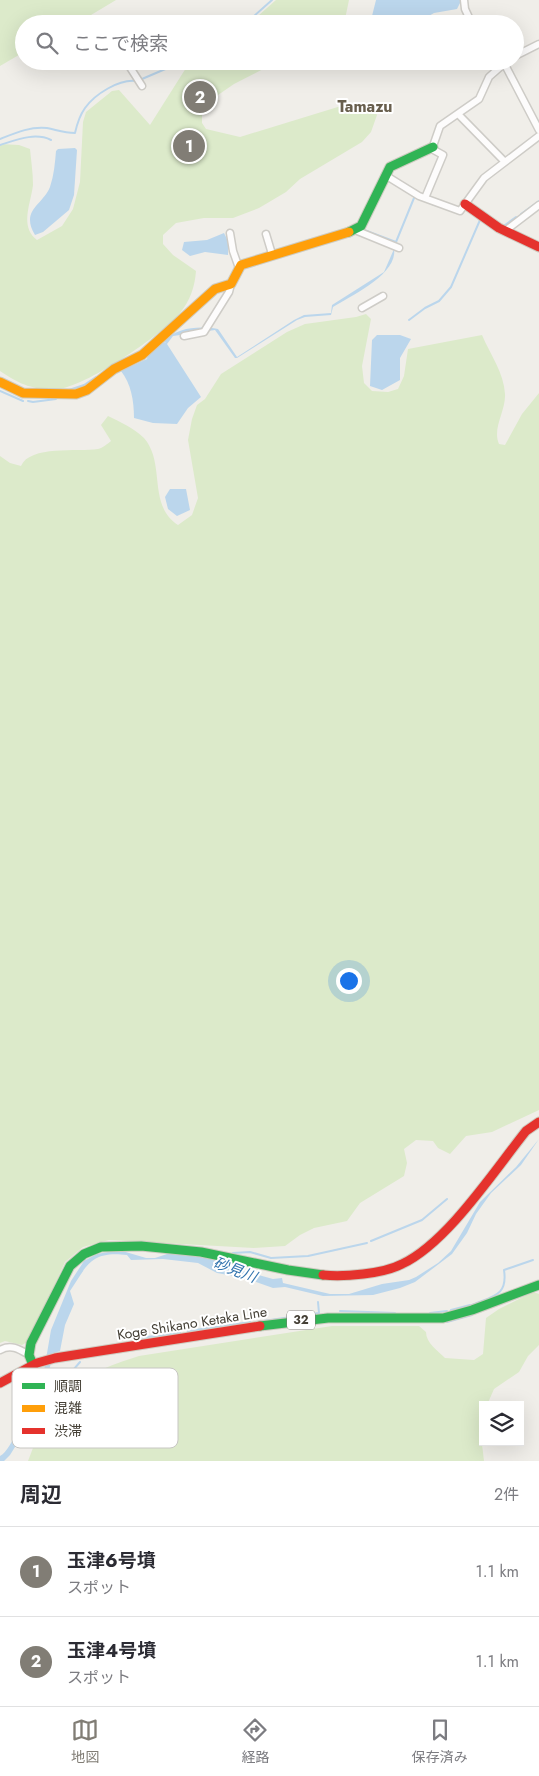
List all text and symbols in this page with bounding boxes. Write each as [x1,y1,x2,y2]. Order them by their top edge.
search box [15,15,524,70]
icon: search [33,29,61,57]
text: ここで検索 [73,30,168,57]
pin: 2 [184,78,216,116]
district label: Tamazu [337,95,393,118]
pin: 1 [173,127,205,165]
your location [336,968,362,994]
water label: 砂見川 [210,1252,262,1289]
street label: Koge Shikano Ketaka Line [116,1301,268,1345]
road number: 32 [287,1310,315,1330]
legend [12,1368,178,1448]
text: 順調 [54,1376,82,1396]
text: 混雑 [54,1398,82,1418]
map controls [479,1401,524,1446]
button: layers [479,1401,524,1446]
text: 渋滞 [54,1421,82,1441]
text: 周辺 [20,1480,62,1510]
text: 2件 [494,1483,519,1506]
text: 玉津6号墳 [67,1547,156,1574]
text: 1 [32,1560,40,1583]
text: 1.1 km [475,1560,519,1583]
text: スポット [67,1576,131,1599]
text: 玉津4号墳 [67,1637,156,1664]
text: 2 [31,1650,41,1673]
text: 1.1 km [475,1650,519,1673]
text: スポット [67,1666,131,1689]
tab: 地図 [71,1716,99,1767]
tab: 経路 [241,1716,269,1767]
tab: 保存済み [412,1716,468,1767]

